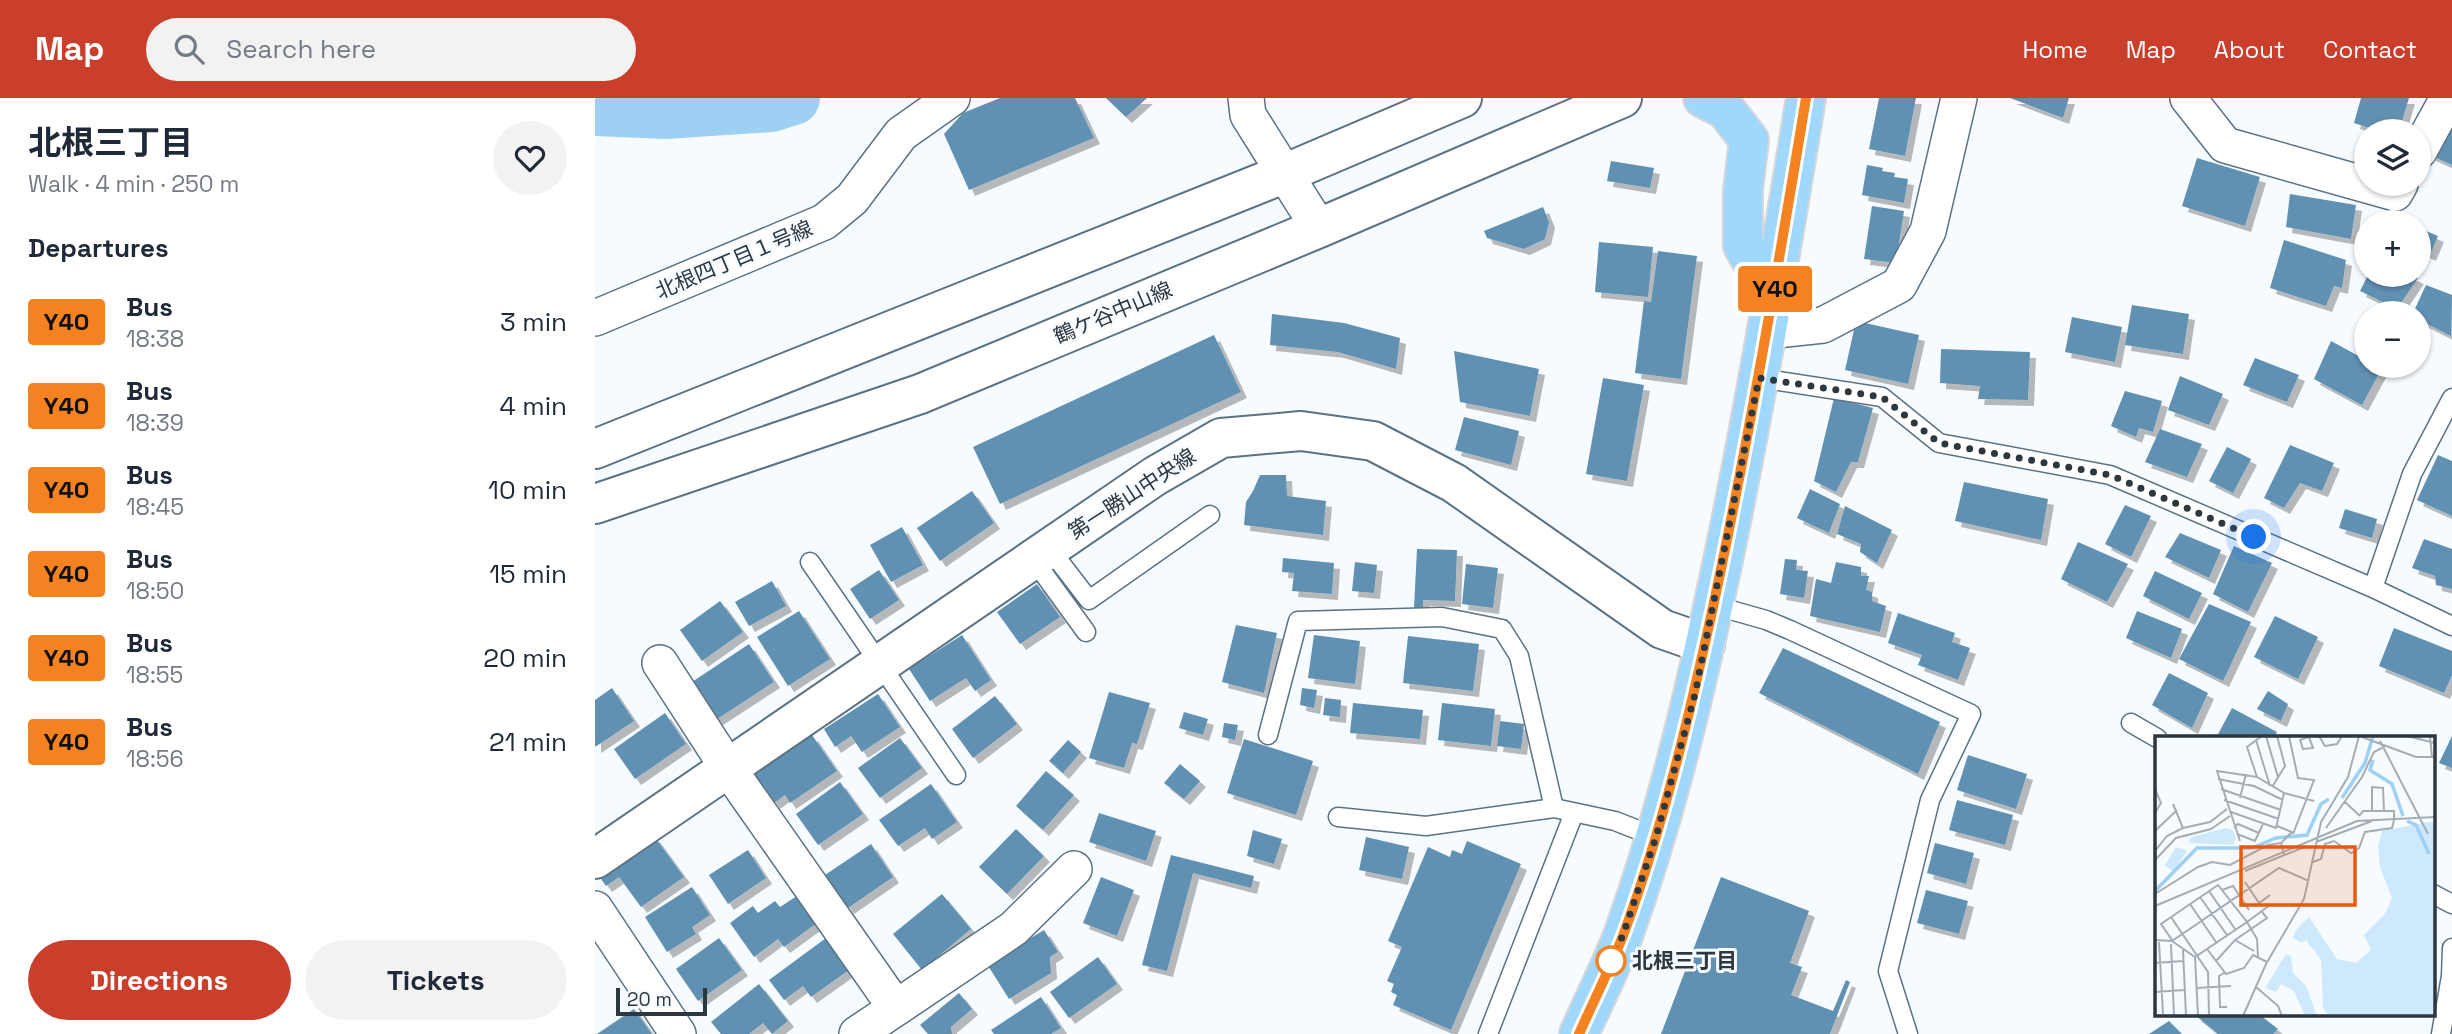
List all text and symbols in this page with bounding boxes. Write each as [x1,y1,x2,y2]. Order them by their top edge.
search box [146,18,636,81]
text: Map [35,28,104,70]
icon: search [170,30,208,68]
text: Search here [226,32,376,66]
text: Home [2022,34,2088,65]
text: Map [2126,34,2176,65]
text: About [2214,34,2285,65]
text: Contact [2323,34,2417,65]
map controls [2354,119,2431,378]
button: layers [2354,119,2431,196]
button: heart [493,121,567,195]
text: 北根三丁目 [28,122,193,164]
text: Walk · 4 min · 250 m [28,169,239,199]
button: + [2354,210,2431,287]
street label: 北根四丁目１号線 [651,214,816,305]
text: Departures [28,231,169,265]
line badge: Y40 [1735,266,1815,312]
text: Y40 [1752,273,1798,304]
street label: 鶴ケ谷中山線 [1050,275,1176,350]
text: Bus [126,290,173,324]
button: − [2354,301,2431,378]
text: 3 min [500,305,567,339]
text: Y40 [44,306,89,337]
text: 18:38 [126,324,184,354]
text: Bus [126,374,173,408]
text: 4 min [499,389,567,423]
text: Y40 [44,390,89,421]
text: 18:39 [126,408,184,438]
street label: 第一勝山中央線 [1063,442,1201,545]
text: Bus [126,458,173,492]
text: 10 min [488,473,567,507]
text: Y40 [44,474,89,505]
text: 18:45 [126,492,184,522]
your location [2236,519,2271,554]
text: Bus [126,542,173,576]
text: 15 min [489,557,567,591]
text: Y40 [44,558,89,589]
text: 18:50 [126,576,184,606]
text: Bus [126,626,173,660]
text: 20 min [483,641,567,675]
text: Y40 [44,642,89,673]
text: 18:55 [126,660,183,690]
text: Bus [126,710,173,744]
text: 21 min [489,725,567,759]
text: Y40 [44,726,89,757]
inset map [2155,736,2435,1016]
text: 18:56 [126,744,184,774]
button: Directions [28,940,291,1020]
button: Tickets [305,940,567,1020]
marker: 北根三丁目 [1596,946,1626,976]
place label: 北根三丁目 [1632,947,1737,974]
scale bar [616,985,707,1017]
text: 20 m [627,987,672,1012]

